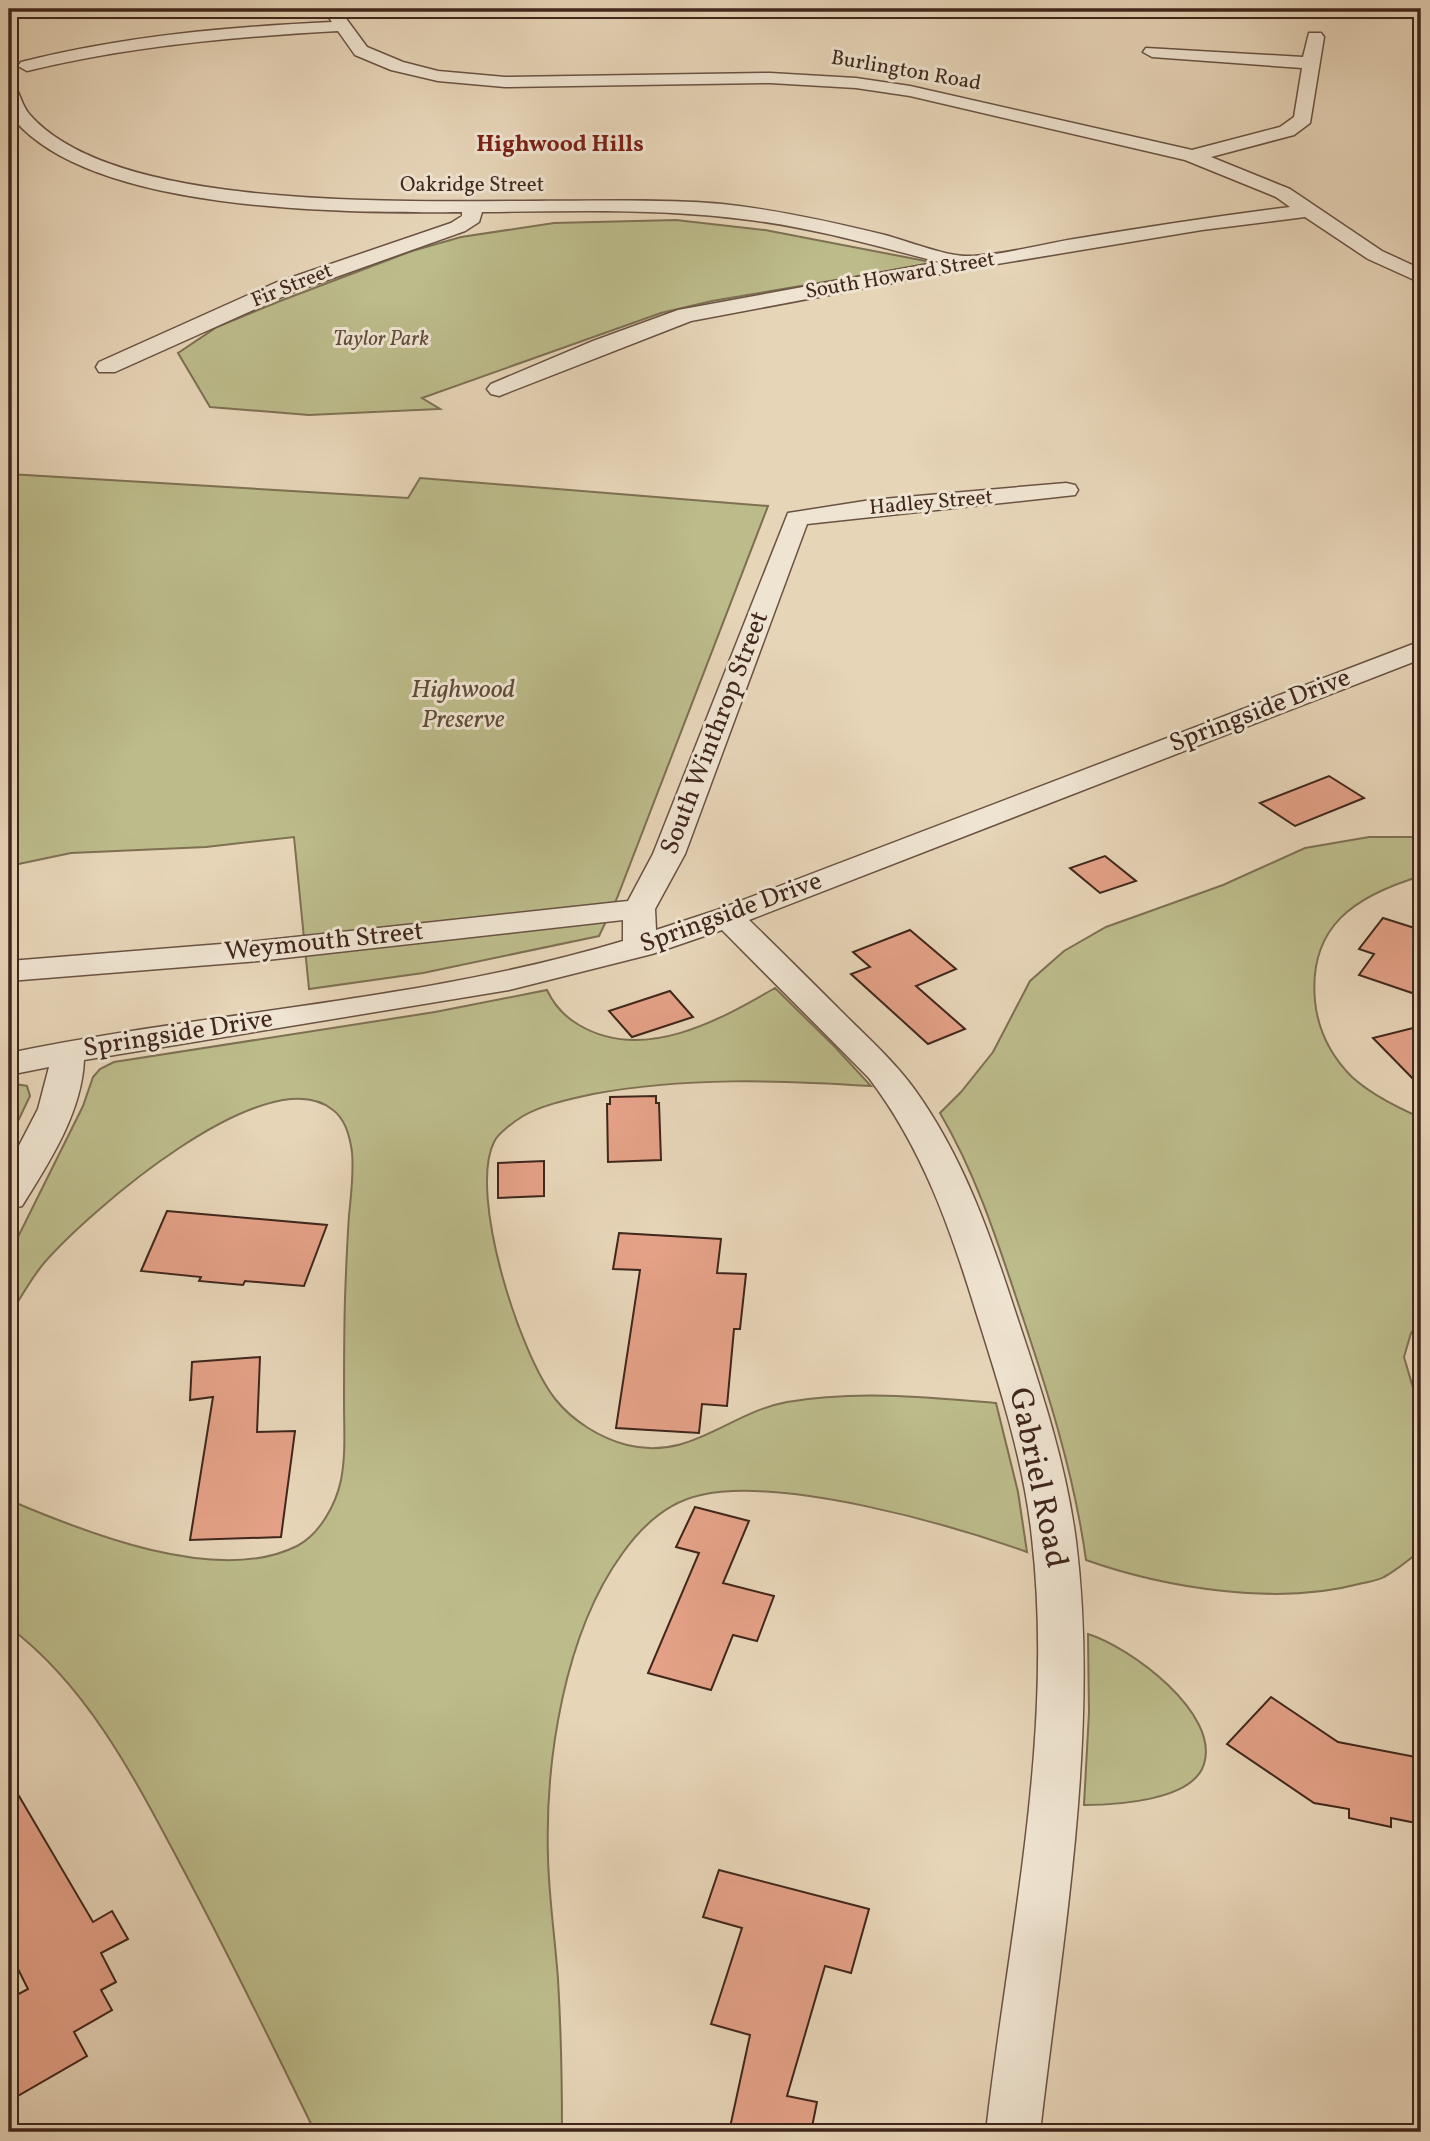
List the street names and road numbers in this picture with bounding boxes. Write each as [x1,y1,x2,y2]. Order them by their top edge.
street label: Burlington Road [829,44,983,98]
street label: Oakridge Street [400,171,544,200]
street label: South Howard Street [803,245,997,307]
street label: Fir Street [247,257,337,315]
street label: Hadley Street [868,483,994,523]
street label: South Winthrop Street [652,606,778,860]
street label: Springside Drive [1164,660,1356,762]
street label: Springside Drive [635,863,827,963]
street label: Weymouth Street [223,914,425,970]
street label: Springside Drive [81,1001,275,1067]
street label: Gabriel Road [996,1384,1078,1572]

